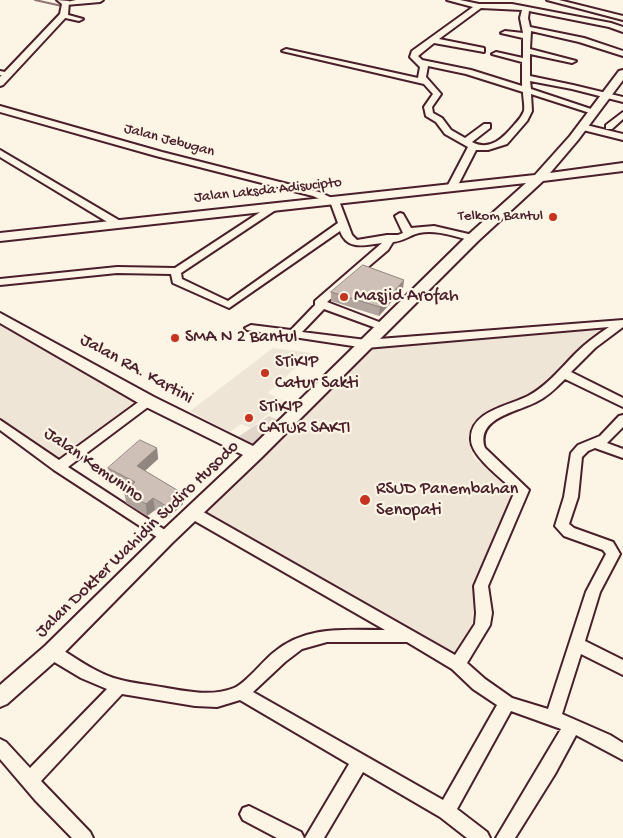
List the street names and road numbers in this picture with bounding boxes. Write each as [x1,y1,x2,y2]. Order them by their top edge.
street label: Jalan Jebugan [122,120,216,162]
street label: Jalan Laksda Adisucipto [193,174,343,208]
street label: Jalan RA. Kartini [76,330,196,410]
street label: Jalan Kemunino [39,424,147,508]
street label: Jalan Dokter Wahidin Sudiro Husodo [32,437,244,643]

